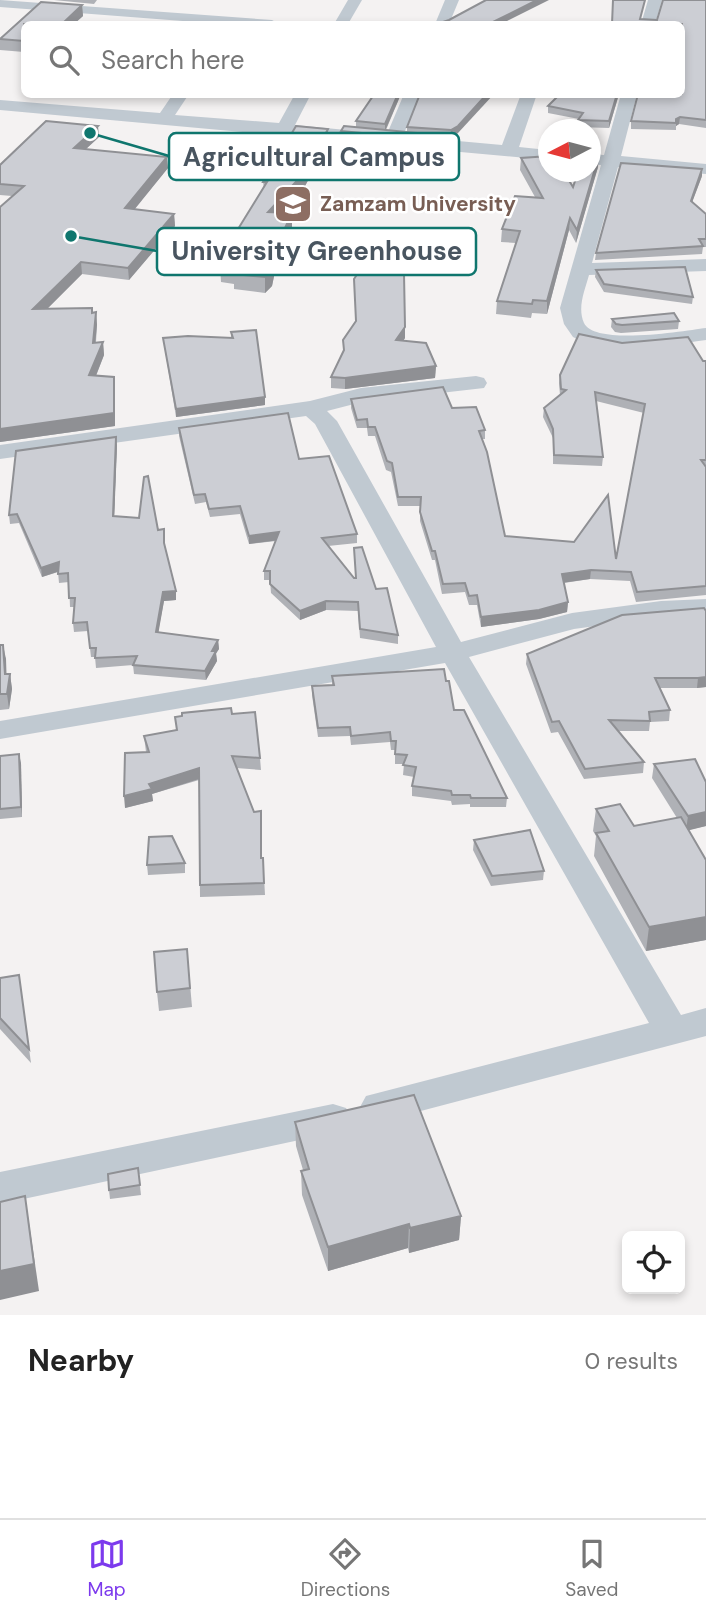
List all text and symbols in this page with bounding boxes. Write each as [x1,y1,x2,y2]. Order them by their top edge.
search box [21,21,685,98]
icon: search [45,41,83,79]
text: Search here [101,43,244,77]
north arrow [538,119,601,182]
callout: Agricultural Campus [169,133,459,180]
text: Agricultural Campus [183,140,445,174]
school or university icon: Zamzam University [272,183,314,225]
place label: Zamzam University [320,190,516,218]
callout: University Greenhouse [157,228,476,275]
text: University Greenhouse [172,234,462,268]
map controls [622,1231,685,1294]
button: locate [622,1231,685,1294]
text: Nearby [28,1341,134,1380]
text: 0 results [585,1346,678,1376]
tab: Map [88,1535,126,1602]
tab: Directions [301,1535,390,1602]
tab: Saved [565,1535,618,1602]

